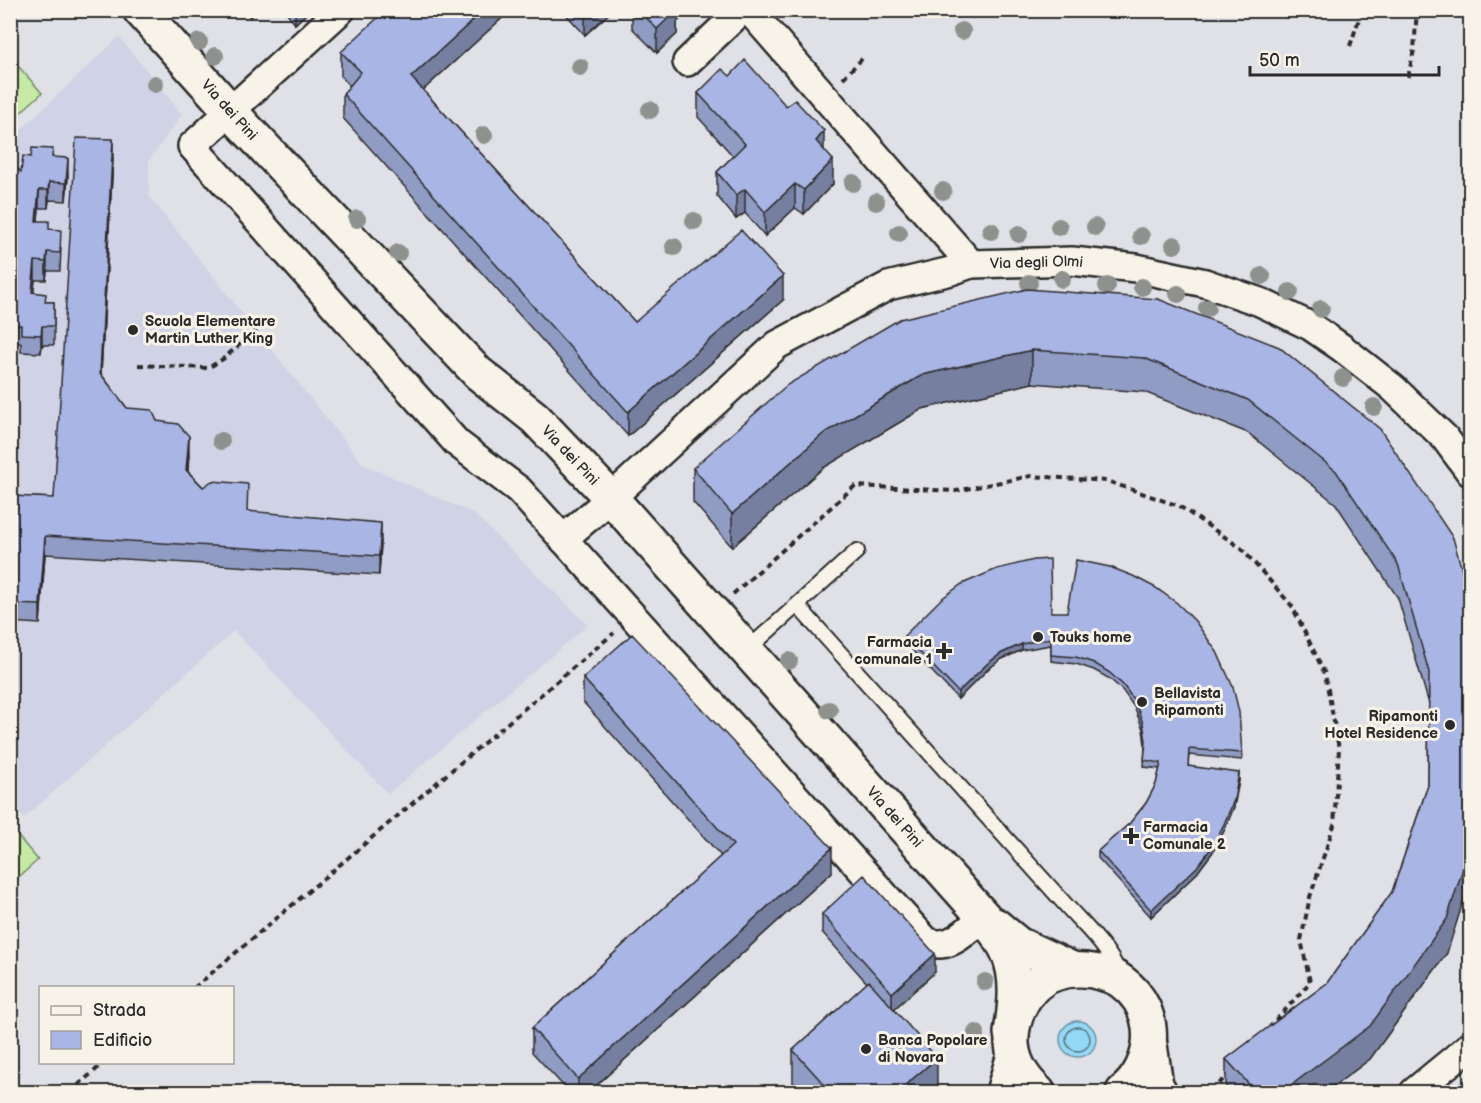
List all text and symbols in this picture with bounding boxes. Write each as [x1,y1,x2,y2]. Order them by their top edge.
scale bar [1250,39,1439,77]
text: 50 m [1259,50,1300,71]
street label: Via dei Pini [197,75,262,144]
street label: Via degli Olmi [990,251,1084,273]
place label: Scuola Elementare Martin Luther King [145,312,276,348]
marker: Scuola Elementare Martin Luther King [126,323,140,337]
street label: Via dei Pini [538,421,603,489]
place label: Touks home [1050,628,1132,647]
marker: Touks home [1031,630,1045,644]
place label: Farmacia comunale 1 [854,633,932,669]
marker: Farmacia comunale 1 [937,644,951,658]
place label: Bellavista Ripamonti [1154,684,1224,720]
marker: Bellavista Ripamonti [1135,695,1149,709]
place label: Ripamonti Hotel Residence [1325,707,1438,743]
marker: Ripamonti Hotel Residence [1443,718,1457,732]
street label: Via dei Pini [863,782,927,851]
place label: Farmacia Comunale 2 [1143,818,1226,854]
marker: Farmacia Comunale 2 [1124,829,1138,843]
legend [39,986,234,1064]
text: Strada [93,1000,146,1021]
text: Edificio [93,1030,152,1051]
place label: Banca Popolare di Novara [878,1031,988,1067]
marker: Banca Popolare di Novara [859,1042,873,1056]

